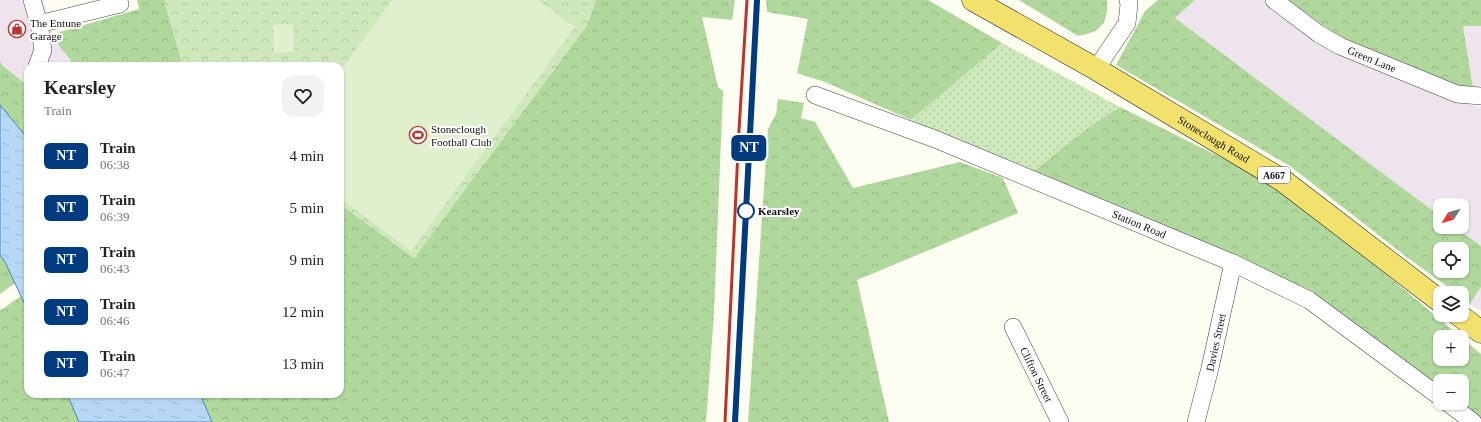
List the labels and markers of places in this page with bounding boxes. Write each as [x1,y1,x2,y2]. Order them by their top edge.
place label: The Entune Garage [30,17,81,42]
shop icon: The Entune Garage [7,19,27,39]
place label: Stoneclough Football Club [431,123,492,148]
sports icon: Stoneclough Football Club [408,125,428,145]
marker: Kearsley [737,202,755,220]
place label: Kearsley [758,205,800,217]

